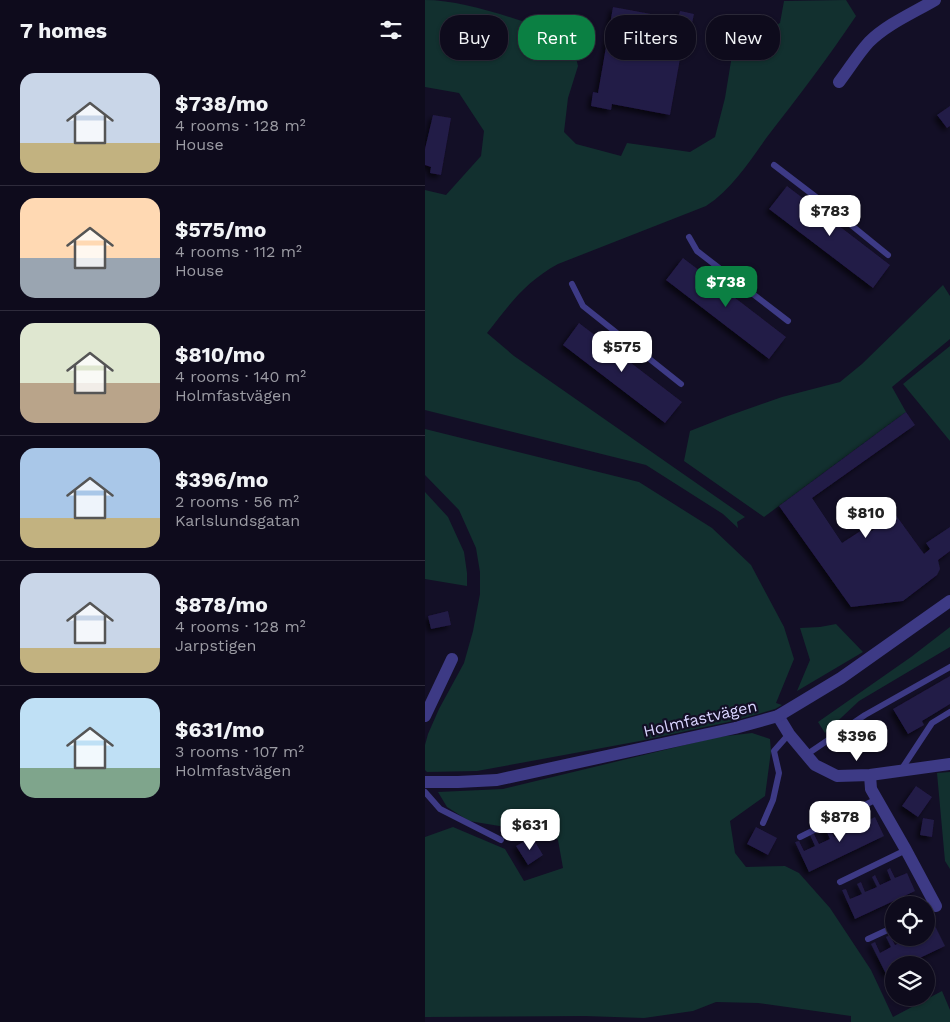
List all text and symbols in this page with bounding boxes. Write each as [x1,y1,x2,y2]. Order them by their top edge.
chip: Buy [440,15,508,60]
chip: Rent [518,15,595,60]
chip: Filters [605,15,696,60]
chip: New [706,15,780,60]
icon: filters [377,16,405,44]
text: 7 homes [20,18,107,43]
text: $738/mo [175,91,268,116]
icon: home [60,93,120,153]
text: 4 rooms · 128 m² [175,116,306,135]
text: House [175,135,224,154]
pin: $783 [800,194,860,237]
text: $783 [810,201,850,220]
text: $575/mo [175,217,266,242]
icon: home [60,218,120,278]
text: 4 rooms · 112 m² [175,242,302,261]
text: House [175,261,224,280]
pin: $738 [696,266,756,308]
text: $738 [706,272,746,291]
pin: $575 [592,330,652,373]
text: $575 [603,337,641,356]
text: $810/mo [175,342,265,367]
icon: home [60,343,120,403]
text: 4 rooms · 140 m² [175,367,306,386]
text: Holmfastvägen [175,386,291,405]
text: $396/mo [175,467,268,492]
icon: home [60,468,120,528]
text: 2 rooms · 56 m² [175,492,299,511]
pin: $810 [836,496,896,539]
text: $810 [847,503,885,522]
text: Karlslundsgatan [175,511,300,530]
text: $878/mo [175,592,268,617]
icon: home [60,593,120,653]
text: 4 rooms · 128 m² [175,617,306,636]
text: Jarpstigen [175,636,256,655]
street label: Holmfastvägen [641,696,759,741]
text: $631/mo [175,717,264,742]
icon: home [60,718,120,778]
pin: $396 [827,720,887,762]
text: $396 [837,726,877,745]
text: 3 rooms · 107 m² [175,742,304,761]
text: Holmfastvägen [175,761,291,780]
pin: $878 [810,800,870,843]
text: $878 [820,807,860,826]
pin: $631 [500,808,560,851]
text: $631 [512,815,548,834]
map controls [885,896,935,1006]
button: locate [885,896,935,946]
button: layers [885,956,935,1006]

